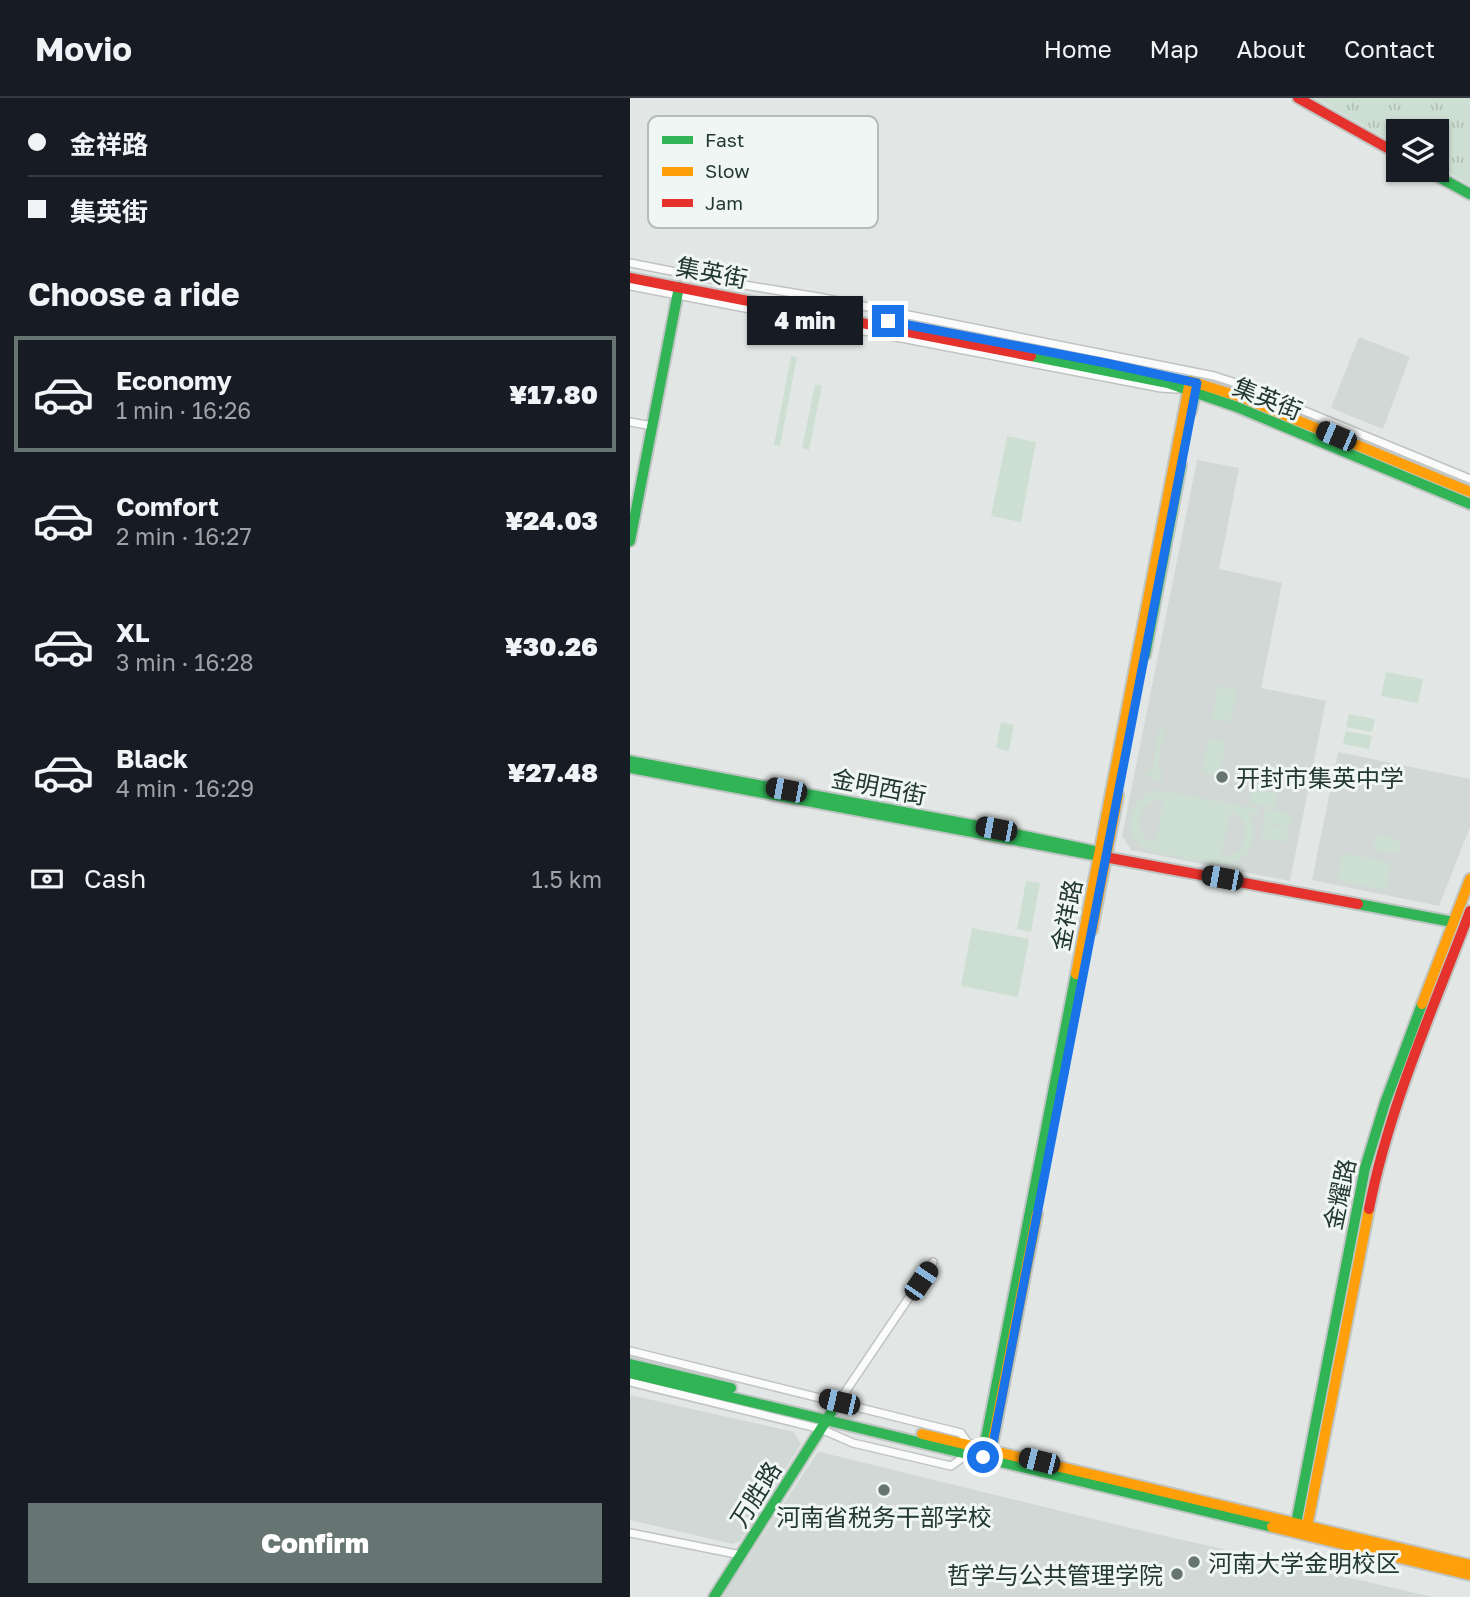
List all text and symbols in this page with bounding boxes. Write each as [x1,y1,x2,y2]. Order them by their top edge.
text: Movio [35,29,132,68]
text: Home [1044,34,1112,63]
text: Map [1150,34,1199,63]
text: About [1237,34,1306,63]
text: Contact [1344,34,1435,63]
legend [648,116,878,228]
map controls [1386,119,1449,182]
button: layers [1386,119,1449,182]
text: Fast [705,128,744,151]
text: 金祥路 [70,129,148,160]
text: Slow [705,159,750,182]
text: Jam [705,191,743,214]
text: 集英街 [70,196,148,227]
street label: 集英街 [674,251,750,293]
text: Choose a ride [28,275,240,313]
callout: 4 min [748,296,863,346]
route end [872,305,904,337]
text: 4 min [775,306,835,334]
icon: car [32,363,95,426]
text: Economy [116,365,232,396]
street label: 集英街 [1229,371,1307,425]
text: ¥17.80 [509,379,598,410]
text: 1 min · 16:26 [116,396,251,424]
car [1313,418,1360,454]
icon: car [32,489,95,552]
text: Comfort [116,491,219,522]
text: ¥24.03 [505,505,598,536]
text: 2 min · 16:27 [116,522,252,550]
icon: car [32,615,95,678]
text: XL [116,617,150,648]
text: ¥30.26 [505,631,598,662]
text: 3 min · 16:28 [116,648,254,676]
icon: car [32,741,95,804]
text: Black [116,743,188,774]
text: ¥27.48 [507,757,598,788]
street label: 金明西街 [829,763,929,809]
place label: 开封市集英中学 [1236,763,1404,792]
marker: 开封市集英中学 [1214,769,1230,785]
text: 4 min · 16:29 [116,774,254,802]
car [764,776,809,804]
car [974,815,1019,843]
icon: cash [28,860,66,898]
text: Cash [84,863,146,894]
car [1200,864,1245,892]
text: 1.5 km [532,865,602,893]
street label: 金祥路 [1045,877,1087,953]
street label: 金耀路 [1317,1156,1361,1232]
car [901,1258,942,1304]
car [817,1387,862,1417]
route start [967,1441,999,1473]
car [1017,1446,1062,1476]
street label: 万胜路 [724,1456,786,1532]
marker: 河南省税务干部学校 [876,1482,892,1498]
place label: 河南省税务干部学校 [776,1502,992,1531]
button: Confirm [28,1503,602,1583]
place label: 河南大学金明校区 [1208,1548,1400,1577]
marker: 河南大学金明校区 [1186,1554,1202,1570]
place label: 哲学与公共管理学院 [947,1560,1163,1589]
marker: 哲学与公共管理学院 [1169,1566,1185,1582]

